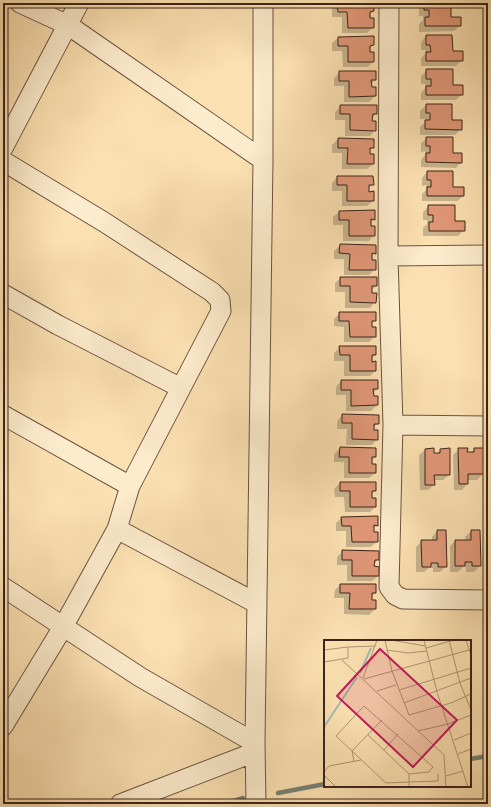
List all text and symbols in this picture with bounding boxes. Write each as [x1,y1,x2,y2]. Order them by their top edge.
inset map [324,640,471,787]

